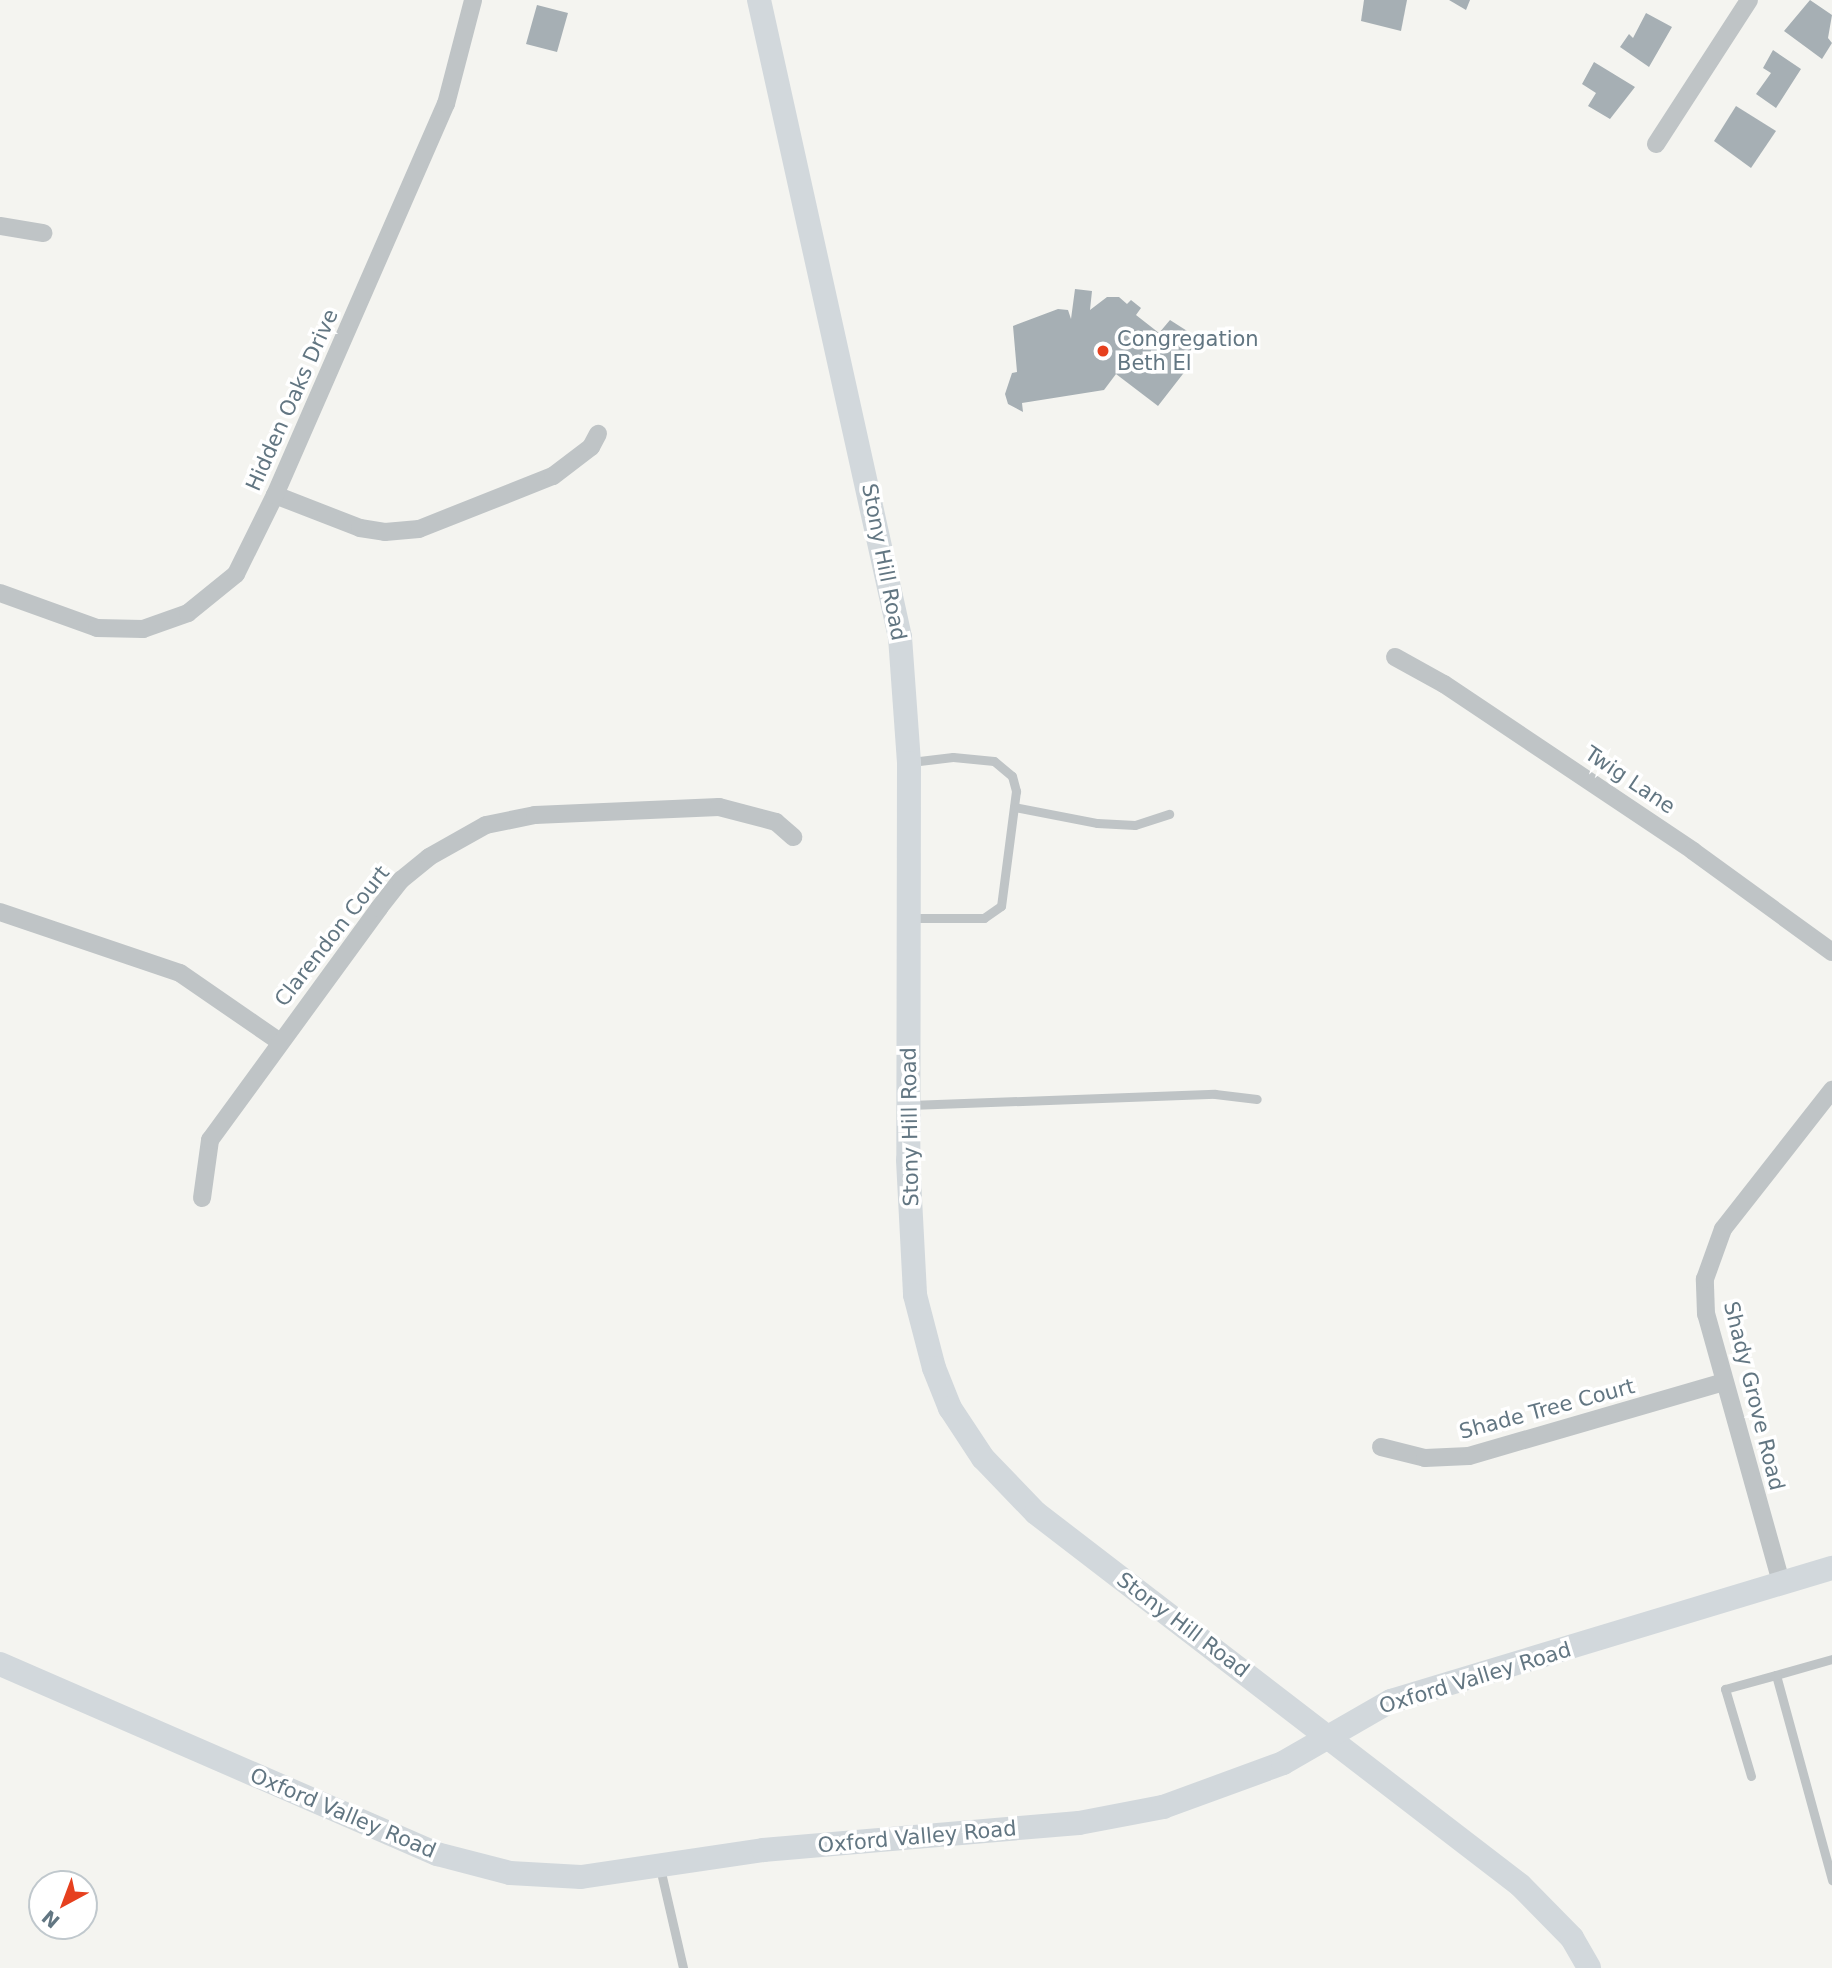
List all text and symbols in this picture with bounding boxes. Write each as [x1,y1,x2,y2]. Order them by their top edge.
street label: Hidden Oaks Drive [241,305,343,495]
place label: Congregation Beth El [1117,326,1259,376]
marker: Congregation Beth El [1095,343,1111,359]
street label: Stony Hill Road [856,481,912,643]
street label: Twig Lane [1580,741,1680,819]
street label: Clarendon Court [269,861,395,1011]
street label: Stony Hill Road [896,1047,924,1207]
street label: Shady Grove Road [1718,1299,1790,1493]
street label: Shade Tree Court [1457,1373,1637,1445]
street label: Stony Hill Road [1112,1567,1254,1683]
street label: Oxford Valley Road [1376,1637,1574,1719]
street label: Oxford Valley Road [246,1762,440,1864]
street label: Oxford Valley Road [817,1816,1017,1858]
north arrow [28,1870,98,1940]
text: N [37,1906,64,1933]

